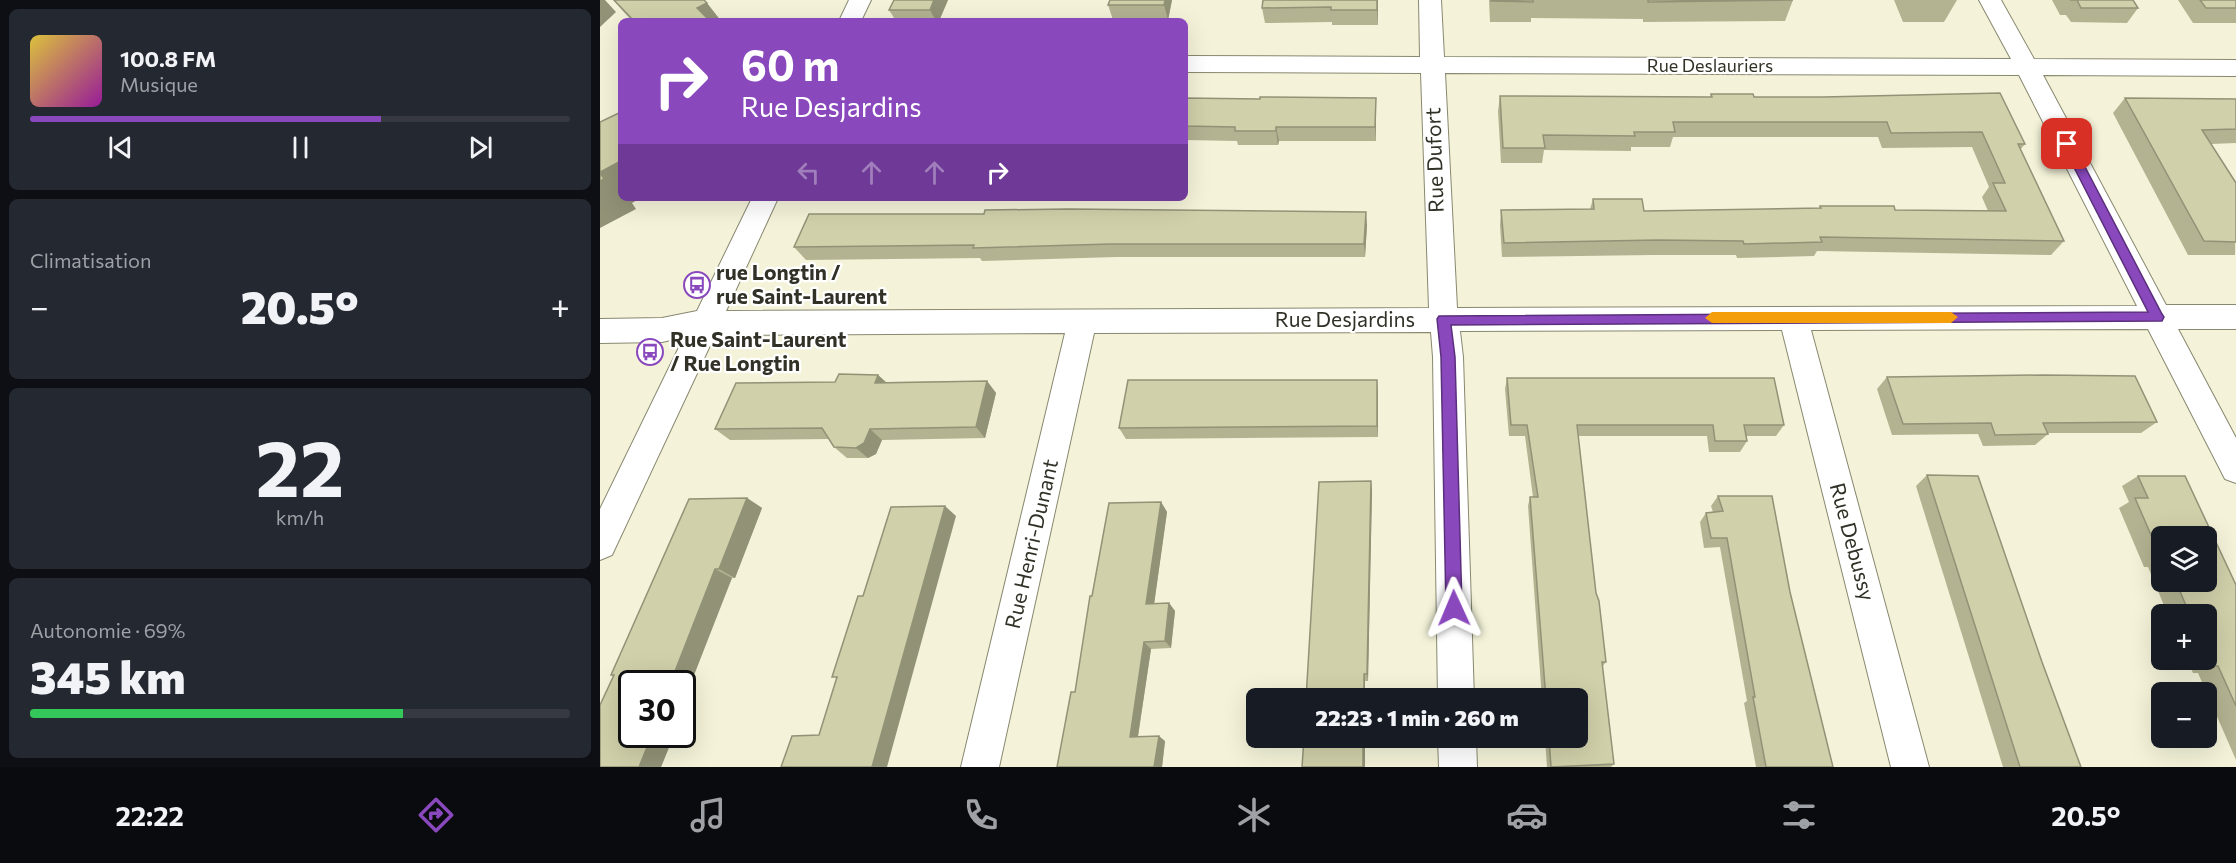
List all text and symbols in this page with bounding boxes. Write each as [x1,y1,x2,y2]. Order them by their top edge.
text: 60 m [741,38,840,90]
icon: right [642,42,720,120]
text: 100.8 FM [120,45,216,72]
street label: Rue Deslauriers [1647,54,1773,76]
text: Musique [120,72,198,96]
text: Rue Desjardins [741,90,921,123]
street label: Rue Dufort [1419,107,1448,213]
pin [2041,118,2092,169]
icon: arrive [2050,127,2083,160]
icon: previous [104,131,137,164]
icon: pause [284,131,317,164]
icon: next [464,131,497,164]
icon: left [792,156,825,189]
icon: ahead [855,156,888,189]
icon: ahead [918,156,951,189]
icon: right [981,156,1014,189]
text: Climatisation [30,248,151,272]
place label: rue Longtin / rue Saint-Laurent [716,259,887,308]
bus stop icon: rue Longtin / rue Saint-Laurent [682,270,712,300]
text: 20.5° [241,278,359,333]
text: − [30,285,49,326]
text: + [551,285,570,326]
street label: Rue Desjardins [1275,306,1415,331]
place label: Rue Saint-Laurent / Rue Longtin [670,326,847,375]
bus stop icon: Rue Saint-Laurent / Rue Longtin [635,337,665,367]
text: 22 [256,418,344,513]
street label: Rue Henri-Dunant [999,456,1062,631]
street label: Rue Debussy [1826,480,1881,604]
text: km/h [276,505,324,529]
map controls [2151,526,2217,748]
button: layers [2151,526,2217,592]
position arrow [1422,576,1486,640]
button: + [2151,604,2217,670]
text: Autonomie · 69% [30,618,185,642]
text: 345 km [30,648,185,703]
speed limit sign: 30 [618,670,696,748]
button: − [2151,682,2217,748]
text: 22:23 · 1 min · 260 m [1315,704,1519,731]
icon: directions [415,794,457,836]
icon: music [687,794,729,836]
icon: phone [960,794,1002,836]
icon: climate [1233,794,1275,836]
icon: car [1506,794,1548,836]
icon: filters [1778,794,1820,836]
text: 22:22 [115,799,184,832]
text: 20.5° [2051,799,2121,832]

